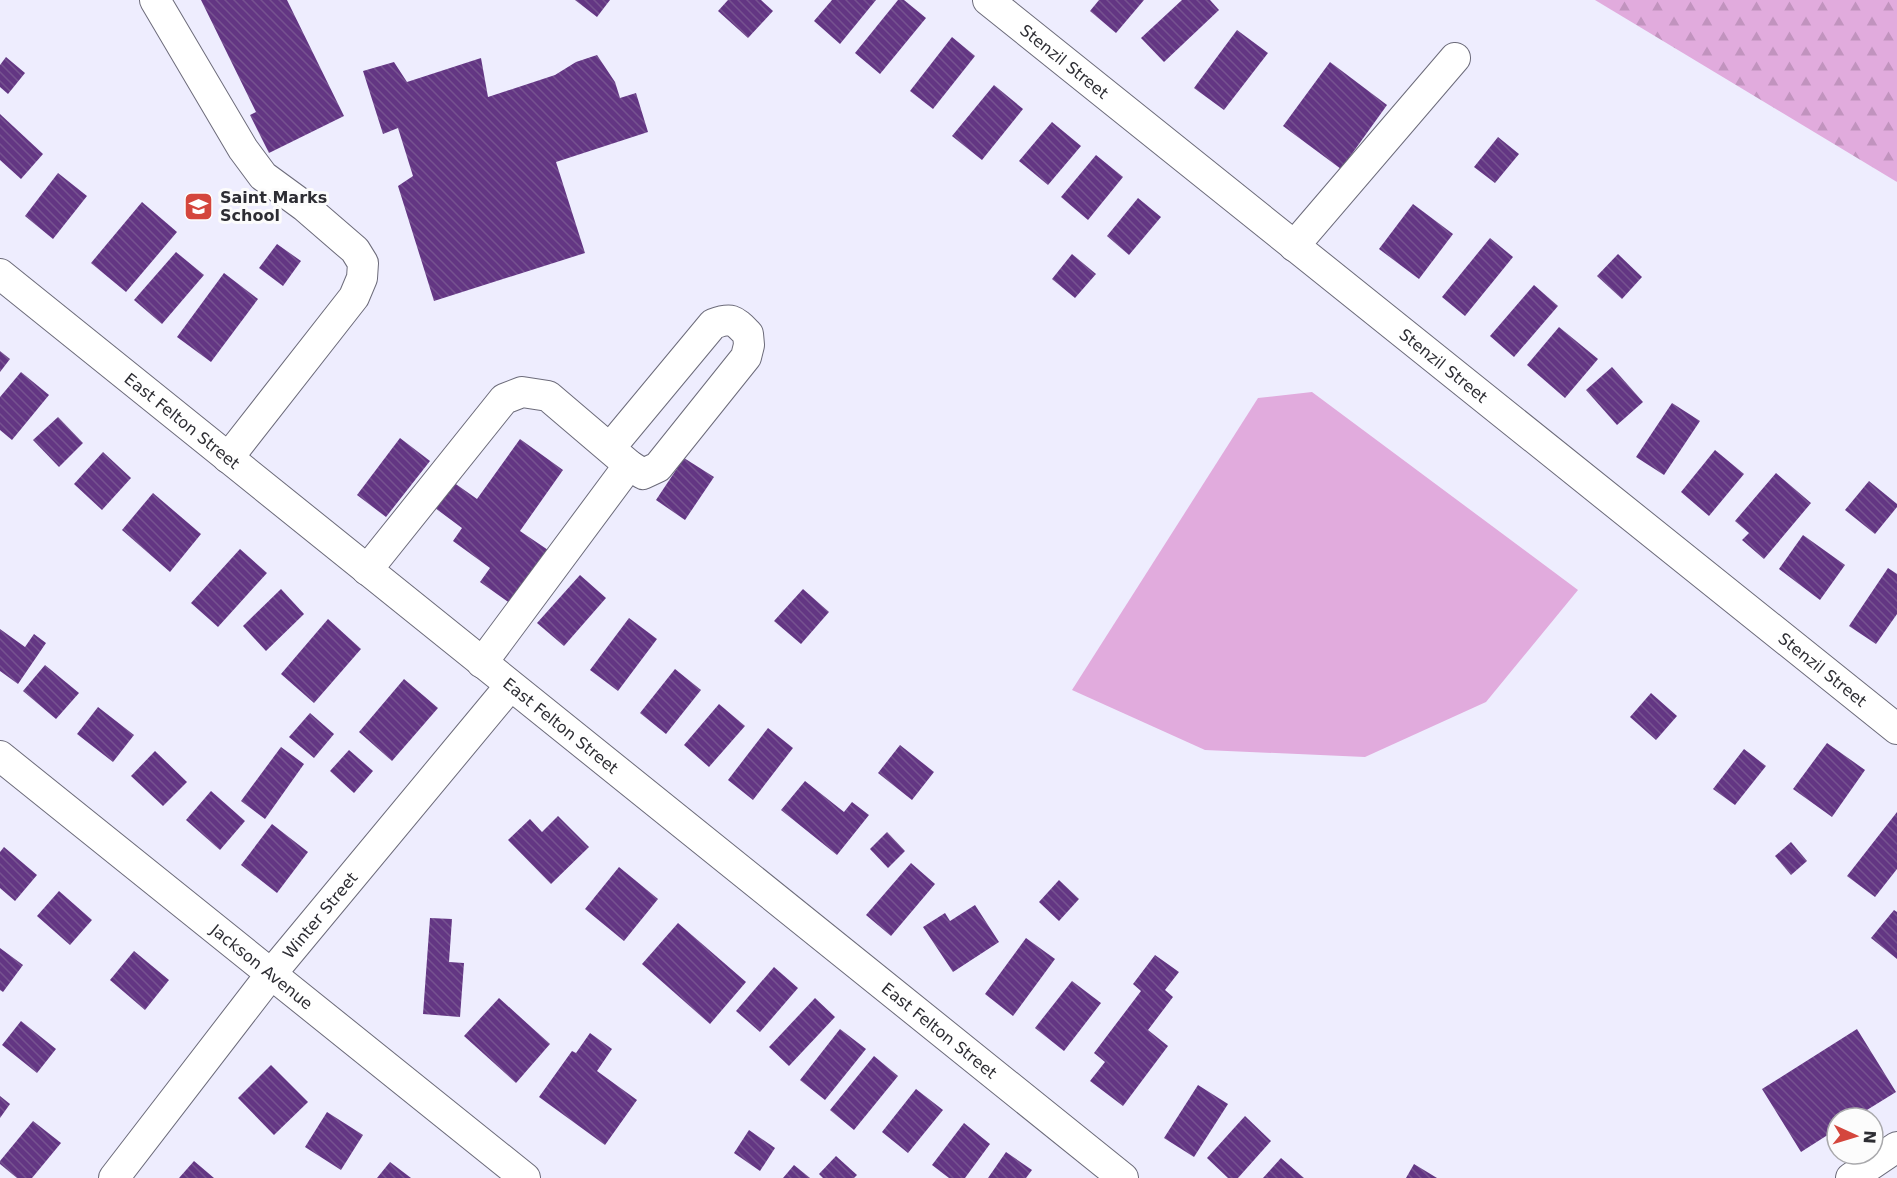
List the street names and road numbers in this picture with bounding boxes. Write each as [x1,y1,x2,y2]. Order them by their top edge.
street label: Stenzil Street [1017,20,1112,102]
street label: Stenzil Street [1396,324,1491,406]
street label: East Felton Street [121,369,244,473]
street label: Stenzil Street [1775,628,1871,710]
street label: East Felton Street [500,673,622,777]
street label: Winter Street [279,868,361,962]
street label: Jackson Avenue [206,919,317,1013]
street label: East Felton Street [878,978,1001,1082]

